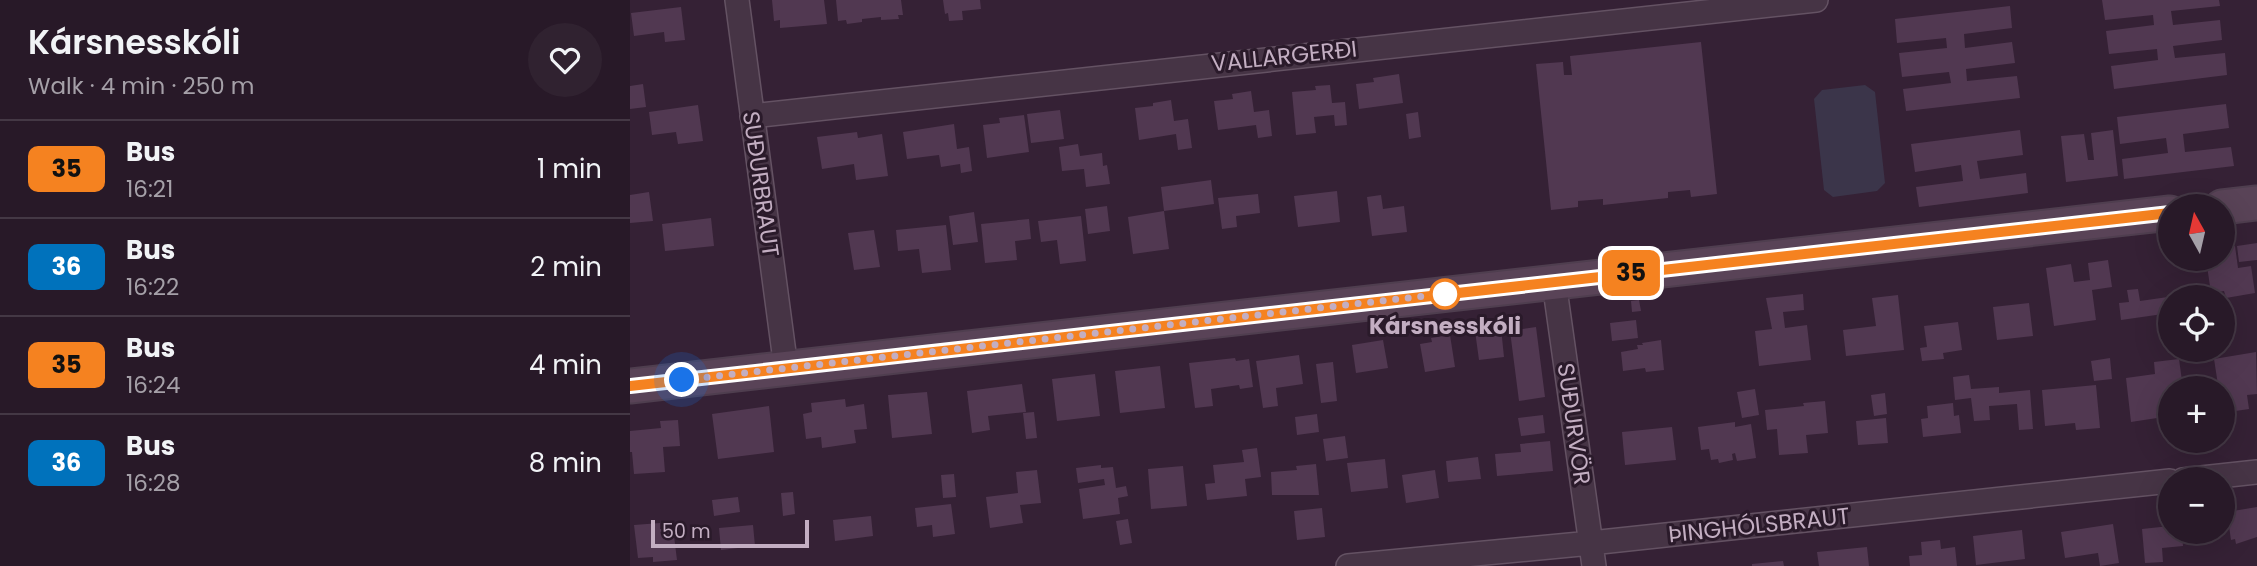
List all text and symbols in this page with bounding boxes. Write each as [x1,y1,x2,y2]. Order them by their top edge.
text: Kársnesskóli [28,19,240,66]
button: heart [528,23,602,97]
street label: VALLARGERÐI [1210,32,1358,80]
text: Walk · 4 min · 250 m [28,70,254,102]
street label: SUÐURBRAUT [735,109,787,259]
text: Bus [126,134,175,170]
text: 1 min [537,151,602,187]
text: 35 [51,152,82,185]
text: 16:21 [126,173,173,205]
north arrow [2158,194,2235,271]
map controls [2158,194,2235,544]
text: Bus [126,232,175,268]
text: 2 min [530,249,602,285]
text: 36 [52,250,81,283]
line badge: 35 [1600,250,1662,296]
text: 35 [1616,256,1646,289]
text: 16:22 [126,271,179,303]
marker: Kársnesskóli [1430,279,1460,309]
button: locate [2158,285,2235,362]
place label: Kársnesskóli [1369,310,1521,342]
text: Bus [126,330,175,366]
text: 4 min [529,347,602,383]
text: 35 [51,348,82,381]
street label: SUÐURVÖR [1550,361,1598,487]
your location [664,362,699,397]
text: 16:24 [126,369,181,401]
button: + [2158,376,2235,453]
text: Bus [126,428,175,464]
text: 8 min [529,445,602,481]
text: 36 [52,446,81,479]
text: 16:28 [126,467,181,499]
button: − [2158,467,2235,544]
street label: ÞINGHÓLSBRAUT [1667,500,1851,550]
scale bar [651,517,808,549]
text: 50 m [662,518,711,545]

